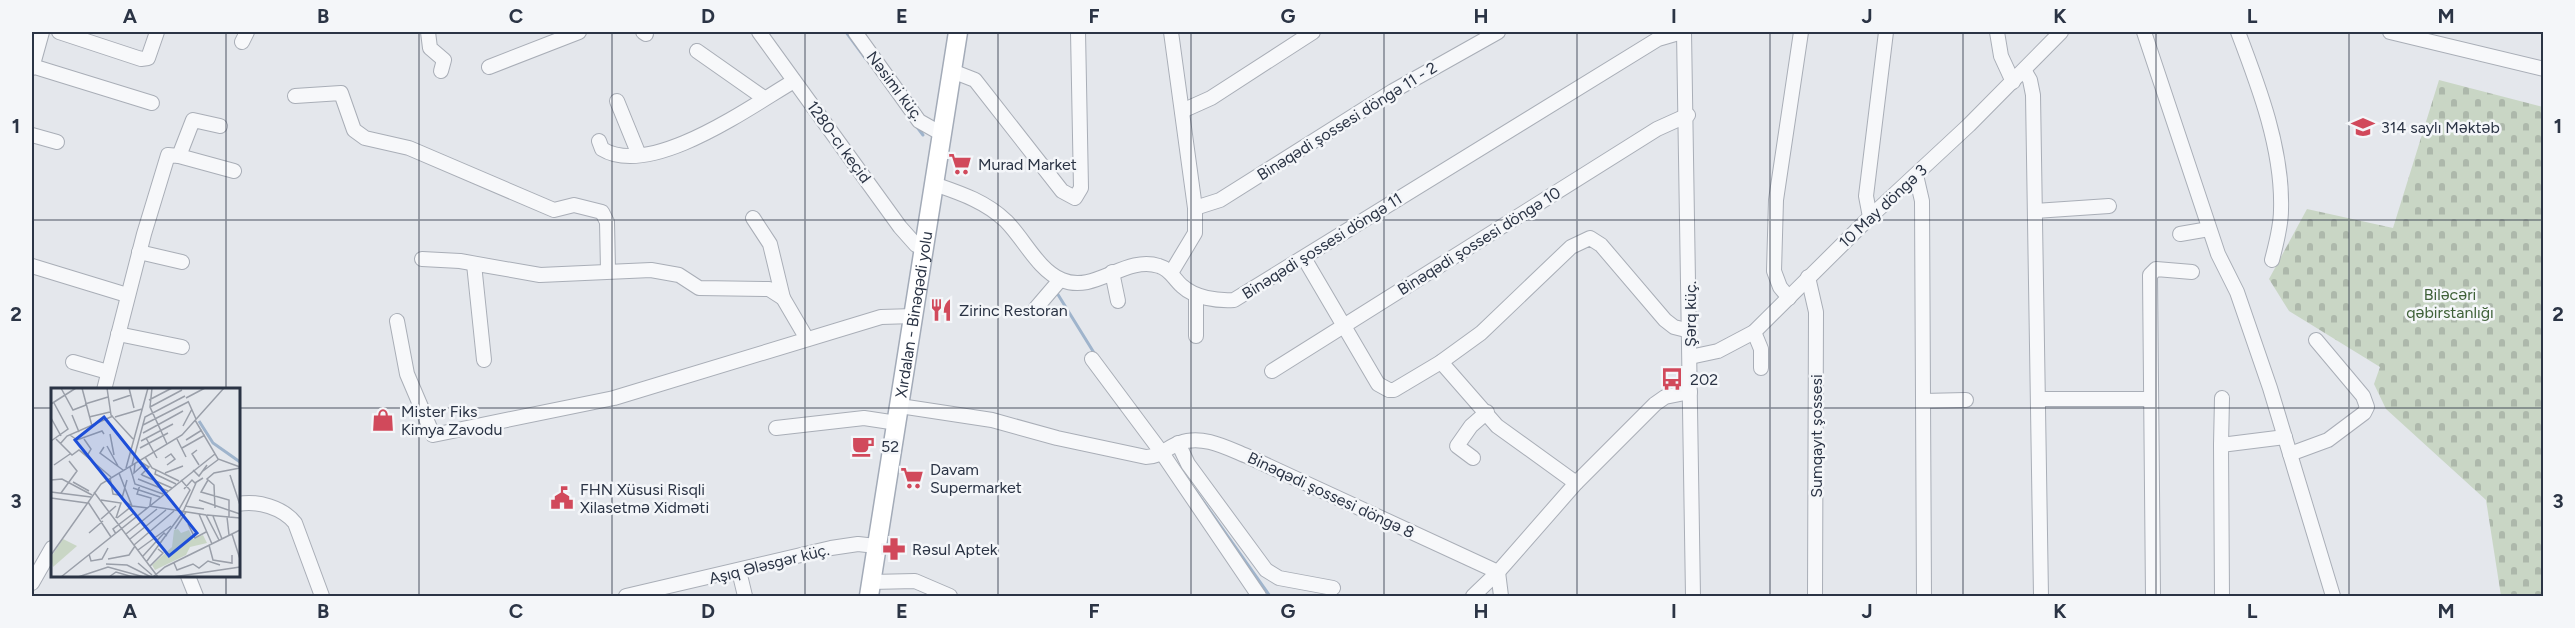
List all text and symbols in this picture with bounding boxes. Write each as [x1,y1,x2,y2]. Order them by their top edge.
text: A [123,4,138,28]
text: B [317,4,329,28]
text: C [509,4,523,28]
text: D [701,4,715,28]
text: E [896,4,908,28]
text: F [1088,4,1100,28]
text: G [1281,4,1296,28]
text: H [1474,4,1489,28]
text: I [1671,4,1677,28]
text: J [1861,4,1873,28]
text: K [2053,4,2067,28]
text: L [2247,4,2258,28]
text: M [2437,4,2455,28]
street label: Nəsimi küç. [863,47,927,125]
street label: Binəqədi şossesi döngə 11 - 2 [1253,58,1441,184]
street label: 1280-cı keçid [803,97,875,187]
text: 1 [12,114,20,138]
school or university icon: 314 saylı Məktəb [2350,114,2376,140]
text: 1 [2554,114,2562,138]
place label: 314 saylı Məktəb [2381,118,2500,137]
supermarket icon: Murad Market [947,151,973,177]
place label: Murad Market [978,155,1077,174]
street label: 10 May döngə 3 [1835,160,1931,252]
street label: Binəqədi şossesi döngə 10 [1394,183,1564,299]
street label: Binəqədi şossesi döngə 11 [1238,189,1406,303]
street label: Xırdalan - Binəqədi yolu [891,230,936,399]
street label: Şərq küç. [1681,281,1700,347]
park label: Biləcəri qəbirstanlığı [2406,285,2494,322]
restaurant icon: Zirinc Restoran [928,297,954,323]
place label: Zirinc Restoran [959,301,1068,320]
text: 2 [10,302,22,326]
text: 2 [2552,302,2564,326]
bus stop icon: 202 [1659,366,1685,392]
place label: 202 [1690,370,1718,389]
street label: Sumqayıt şossesi [1807,374,1826,498]
inset map [51,388,240,577]
place label: Mister Fiks Kimya Zavodu [401,402,502,439]
shop icon: Mister Fiks Kimya Zavodu [370,407,396,433]
cafe icon: 52 [850,433,876,459]
place label: 52 [881,437,899,456]
street label: Binəqədi şossesi döngə 8 [1245,448,1417,542]
place label: Davam Supermarket [930,460,1022,497]
supermarket icon: Davam Supermarket [899,465,925,491]
place label: FHN Xüsusi Risqli Xilasetmə Xidməti [580,480,709,517]
public building icon: FHN Xüsusi Risqli Xilasetmə Xidməti [549,485,575,511]
text: 3 [10,489,22,513]
text: 3 [2552,489,2564,513]
pharmacy icon: Rəsul Aptek [881,536,907,562]
street label: Aşıq Ələsgər küç. [707,540,831,588]
place label: Rəsul Aptek [912,540,998,559]
text: A [123,599,138,623]
text: B [317,599,329,623]
text: C [509,599,523,623]
text: D [701,599,715,623]
text: E [896,599,908,623]
text: F [1088,599,1100,623]
text: G [1281,599,1296,623]
text: H [1474,599,1489,623]
text: I [1671,599,1677,623]
text: J [1861,599,1873,623]
text: K [2053,599,2067,623]
text: L [2247,599,2258,623]
text: M [2437,599,2455,623]

